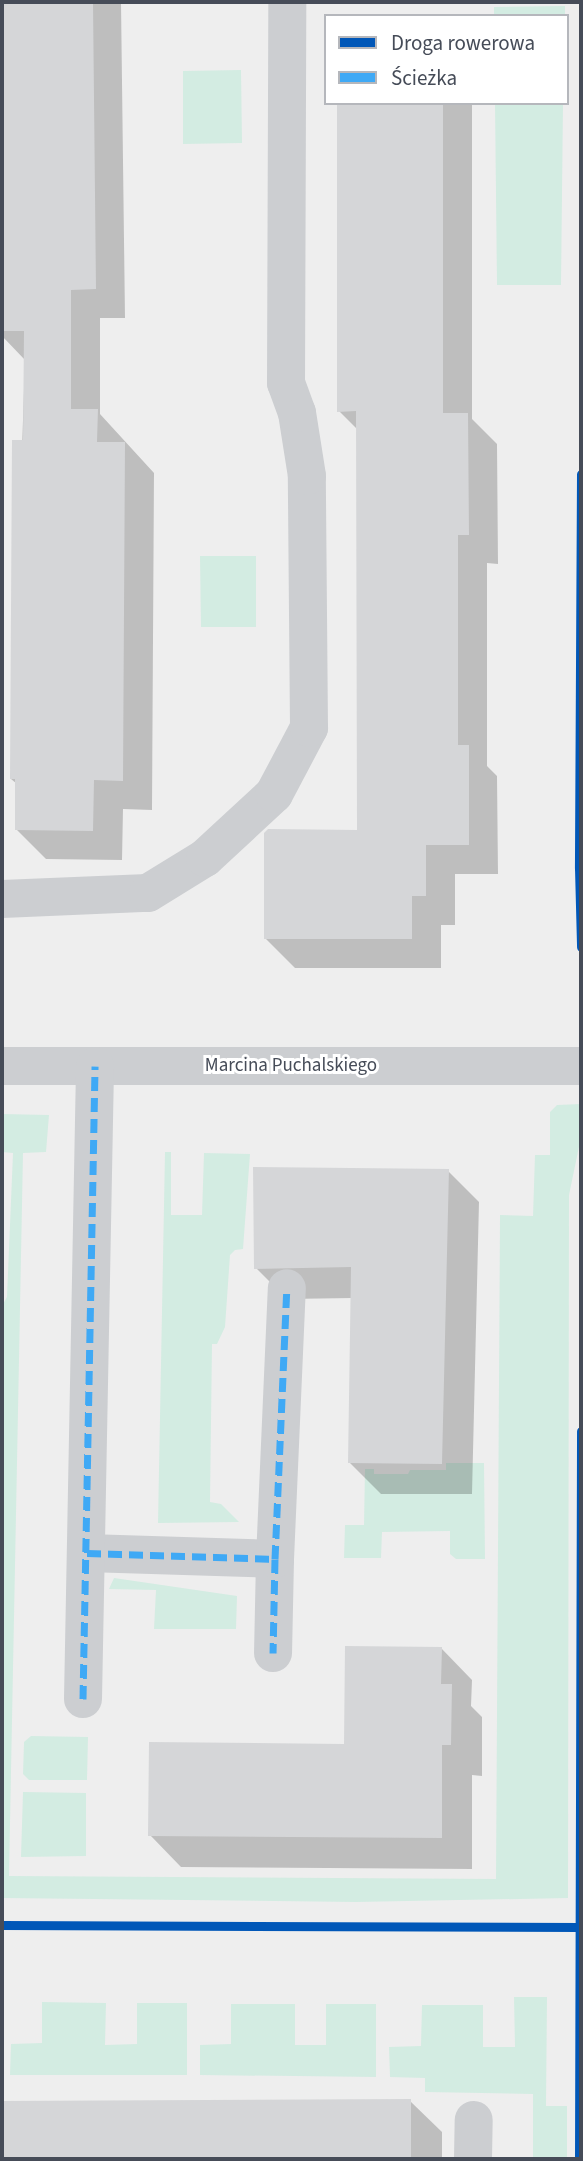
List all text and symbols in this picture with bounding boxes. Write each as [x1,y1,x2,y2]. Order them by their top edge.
legend [324,14,569,105]
text: Droga rowerowa [391,28,535,58]
text: Ścieżka [391,63,457,93]
street label: Marcina Puchalskiego [205,1055,377,1077]

